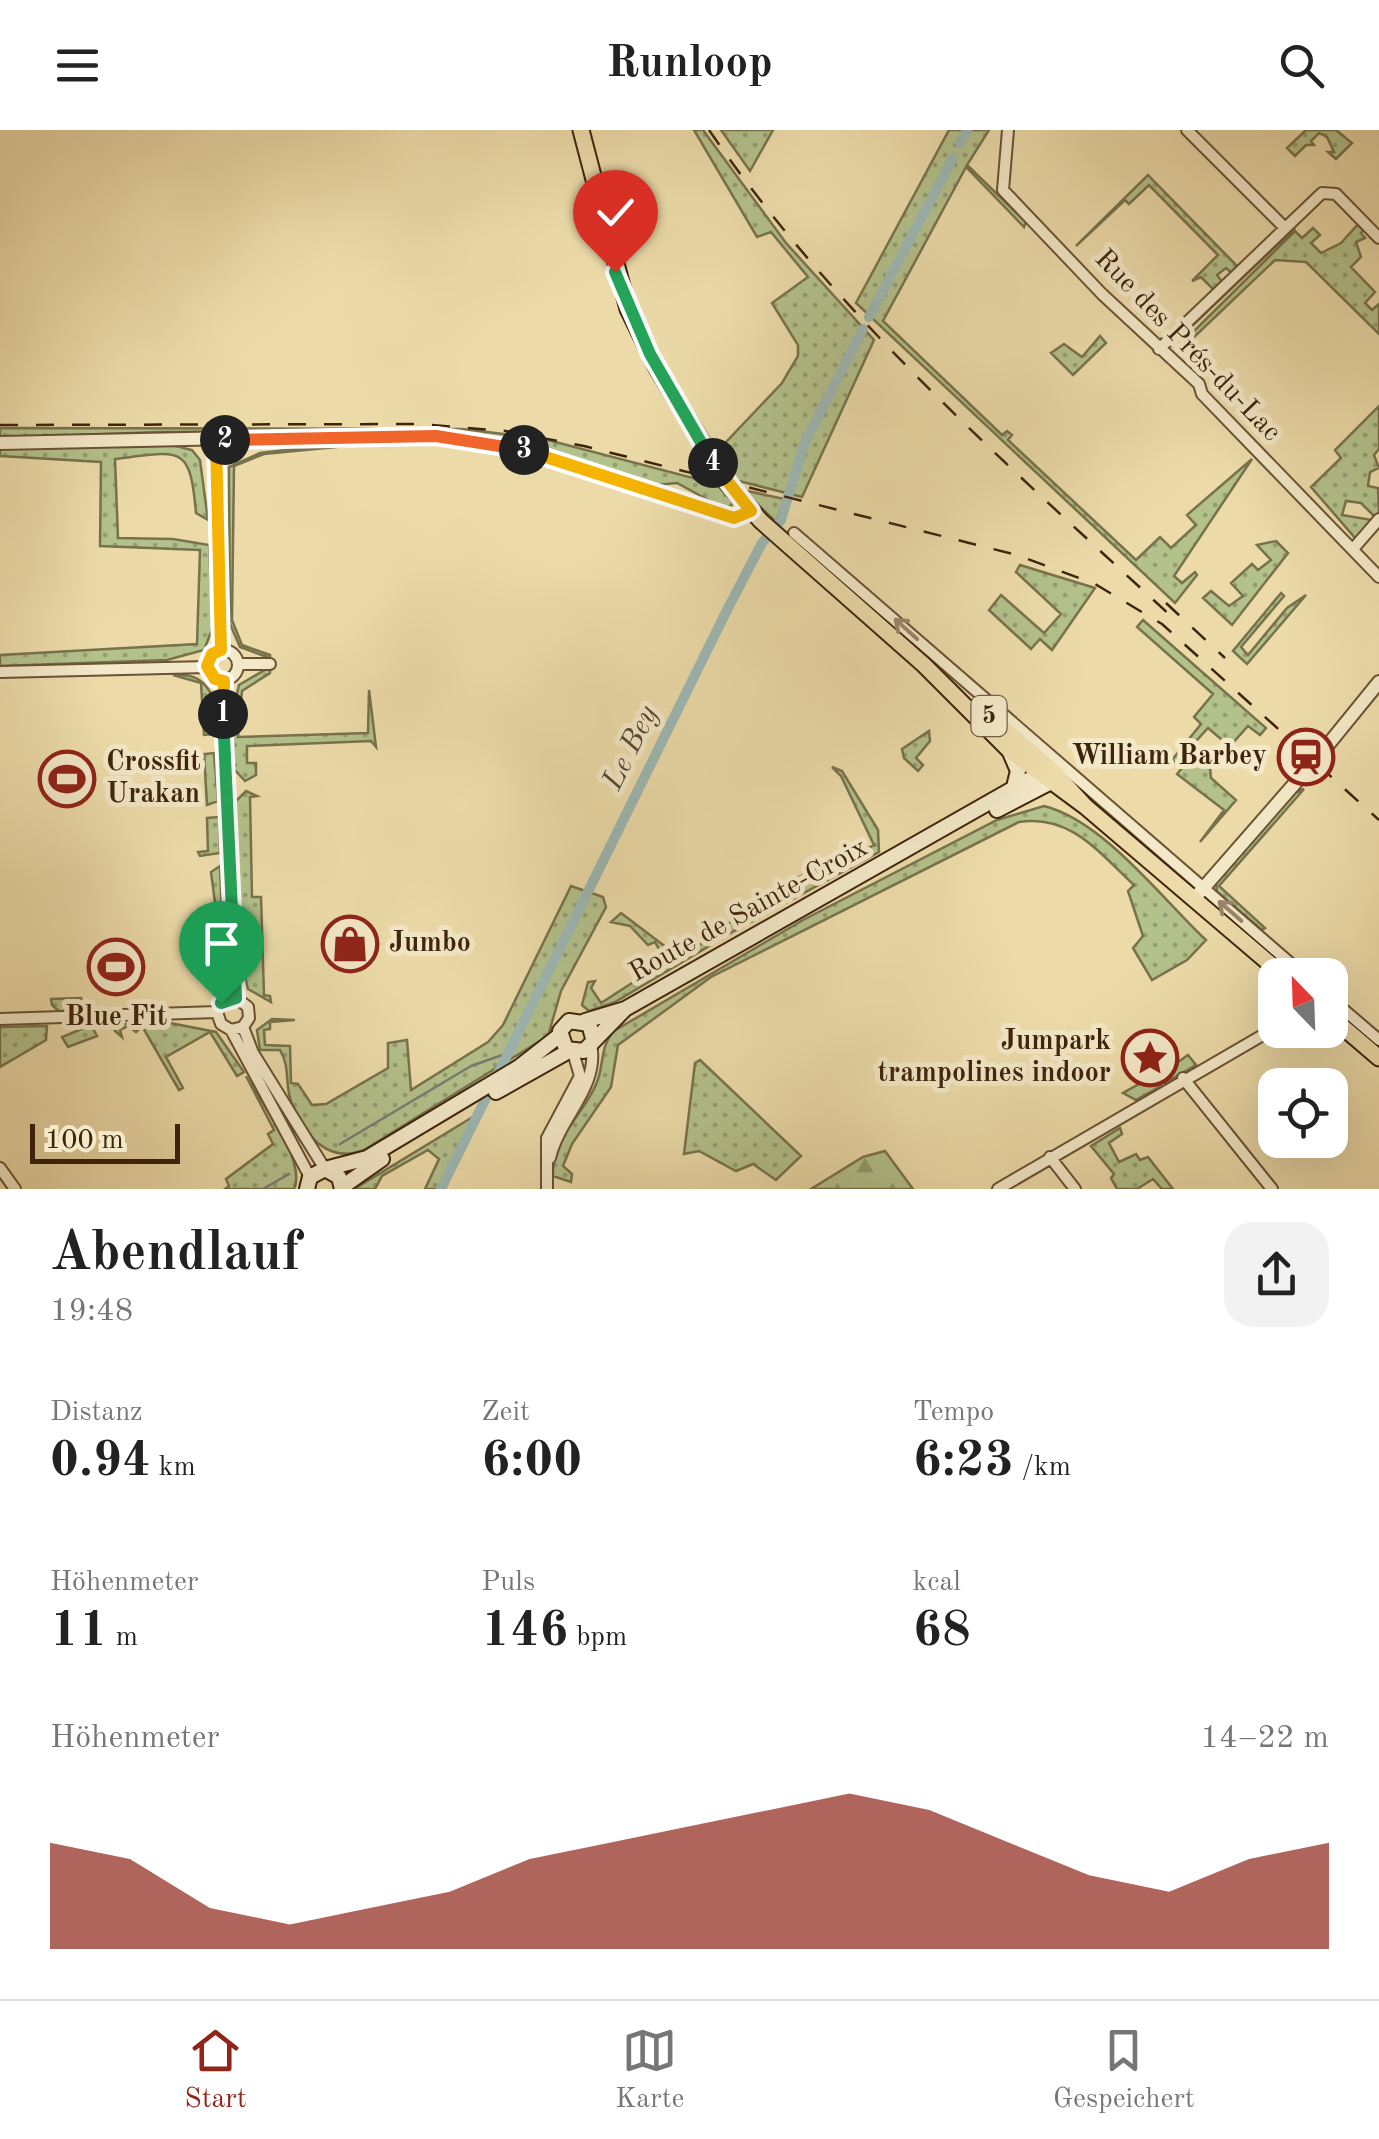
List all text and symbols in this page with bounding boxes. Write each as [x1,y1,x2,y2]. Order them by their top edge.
icon: menu [50,38,105,93]
icon: search [1274,38,1329,93]
text: Runloop [606,42,773,87]
pin [573,170,658,273]
icon: check [588,185,643,240]
street label: Rue des Prés-du-Lac [1089,245,1285,447]
pin: 2 [200,415,250,465]
pin: 3 [499,425,549,475]
text: 2 [217,426,233,454]
text: 3 [516,436,532,464]
pin: 4 [688,438,738,488]
text: 4 [705,449,721,477]
one-way arrow [894,617,919,640]
pin: 1 [198,689,248,739]
road number: 5 [972,696,1006,736]
text: 1 [215,700,231,728]
water label: Le Bey [597,701,664,796]
station icon: William Barbey [1276,727,1336,787]
place label: William Barbey [1071,743,1267,771]
sports icon: Crossfit Urakan [37,749,97,809]
place label: Crossfit Urakan [106,749,201,809]
street label: Route de Sainte-Croix [625,834,873,988]
one-way arrow [1218,900,1243,923]
pin [179,901,264,1004]
shop icon: Jumbo [320,914,380,974]
icon: arrive [194,916,249,971]
place label: Jumbo [389,930,471,958]
sports icon: Blue Fit [86,937,146,997]
north arrow [1258,958,1348,1048]
map controls [1258,958,1348,1158]
place label: Blue Fit [65,1004,167,1032]
place label: Jumpark trampolines indoor [878,1028,1111,1088]
place icon: Jumpark trampolines indoor [1120,1028,1180,1088]
button: locate [1258,1068,1348,1158]
scale bar [30,1119,180,1164]
text: 100 m [45,1127,124,1155]
button: share [1224,1222,1329,1327]
text: Abendlauf [50,1227,301,1282]
text: 19:48 [50,1296,133,1328]
text: Distanz [50,1399,143,1427]
text: Zeit [481,1399,530,1427]
text: Tempo [913,1399,994,1427]
text: 0.94 [50,1437,151,1487]
text: 6:00 [481,1437,582,1487]
text: 6:23 [913,1437,1014,1487]
text: km [151,1454,196,1482]
text: /km [1014,1454,1071,1482]
text: Höhenmeter [50,1569,198,1597]
text: Puls [481,1569,535,1597]
text: kcal [913,1569,961,1597]
text: 11 [50,1607,108,1657]
text: 146 [481,1607,568,1657]
text: 68 [913,1607,971,1657]
text: m [108,1624,138,1652]
text: bpm [568,1624,627,1652]
text: Höhenmeter [50,1723,220,1755]
text: 14–22 m [1201,1723,1329,1755]
tab: Start [184,2023,247,2118]
tab: Karte [615,2023,684,2118]
tab: Gespeichert [1053,2023,1195,2118]

